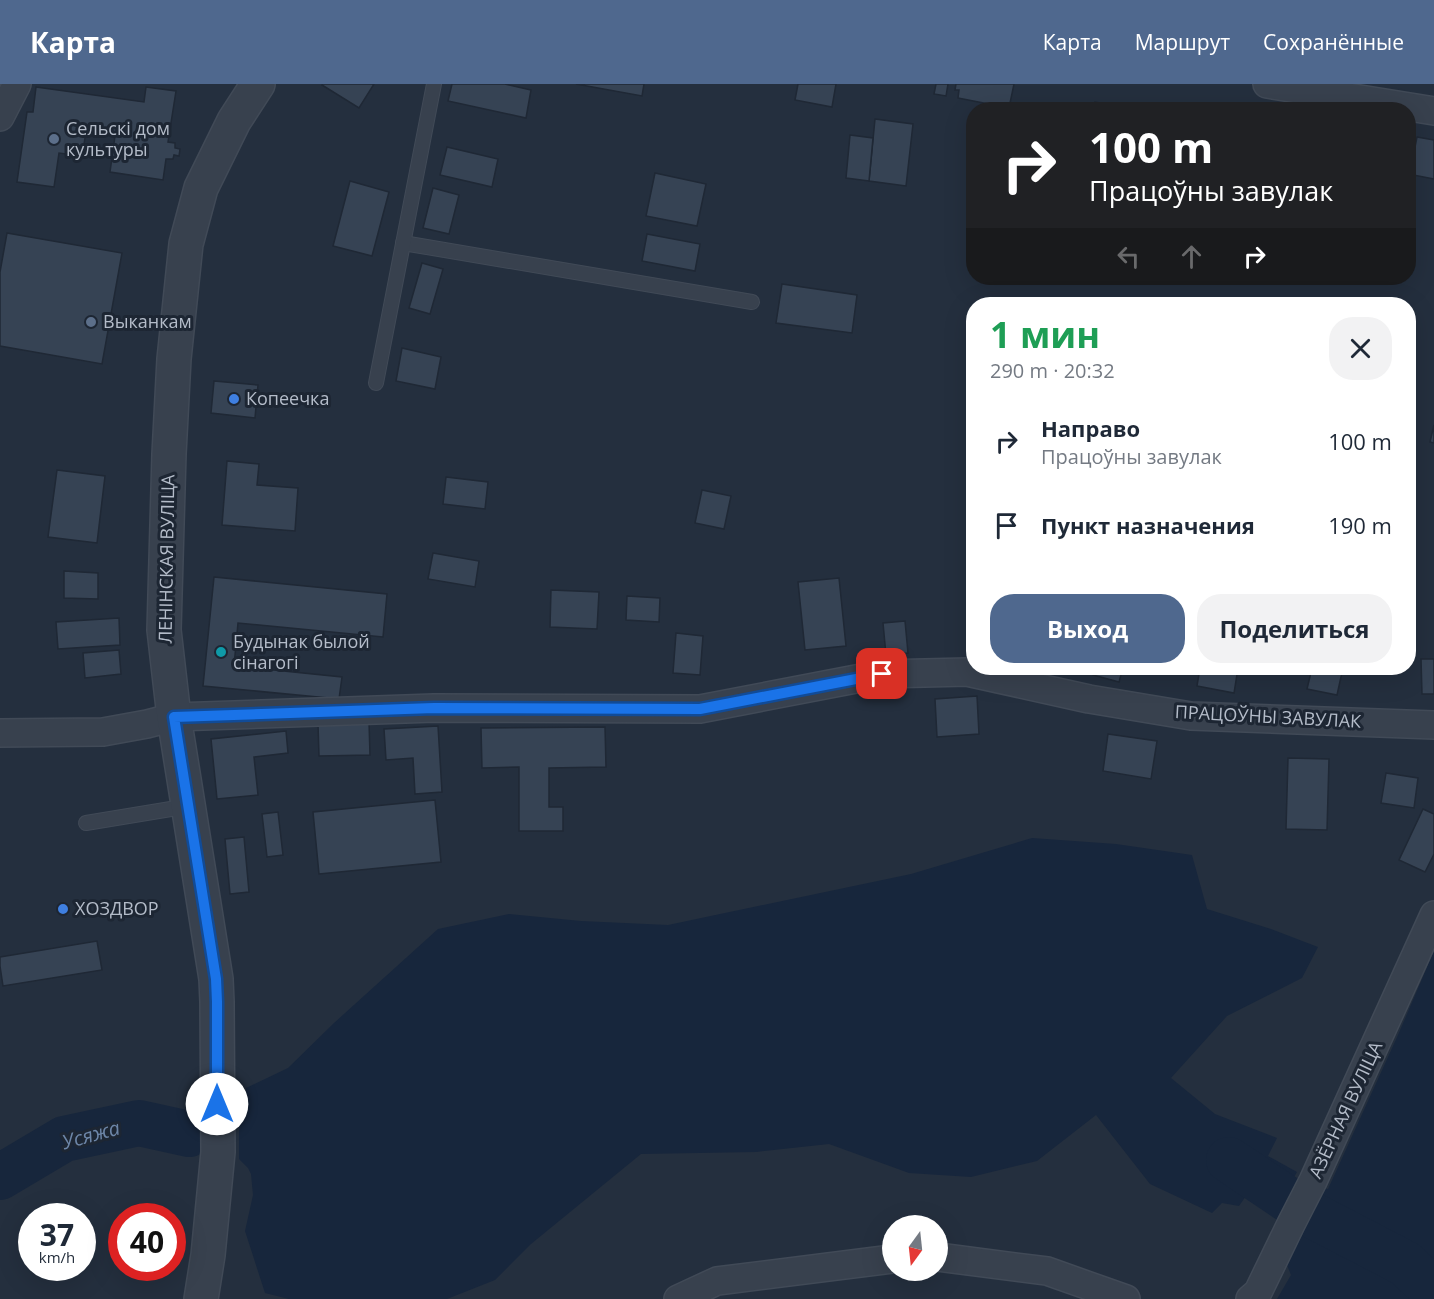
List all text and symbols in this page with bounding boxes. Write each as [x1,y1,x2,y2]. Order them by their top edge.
text: Карта [30,23,116,61]
text: Карта [1043,28,1102,56]
text: Маршрут [1135,28,1230,56]
text: Сохранённые [1263,28,1404,56]
place label: Сельскі дом культуры [66,116,170,161]
text: 100 m [1089,118,1213,175]
icon: right [990,126,1068,204]
marker: Сельскі дом культуры [47,132,61,146]
text: Працоўны завулак [1089,172,1333,209]
icon: left [1112,240,1145,273]
icon: ahead [1175,240,1208,273]
icon: right [1238,240,1271,273]
place label: Выканкам [103,309,192,333]
text: 1 мин [990,310,1100,359]
marker: Выканкам [84,315,98,329]
button: close [1329,317,1392,380]
text: 290 m · 20:32 [990,357,1115,384]
place label: Копеечка [246,386,329,410]
marker: Копеечка [227,392,241,406]
text: Направо [1041,413,1140,443]
icon: right [990,425,1023,458]
text: 100 m [1328,426,1392,456]
text: Працоўны завулак [1041,443,1222,470]
street label: ЛЕНІНСКАЯ ВУЛІЦА [153,474,179,644]
icon: arrive [990,509,1023,542]
text: Пункт назначения [1041,510,1255,540]
text: 190 m [1328,510,1392,540]
button: Выход [990,594,1185,663]
button: Поделиться [1197,594,1392,663]
place label: Будынак былой сінагогі [233,629,370,674]
marker: Будынак былой сінагогі [214,645,228,659]
pin [856,648,907,699]
icon: arrive [865,657,898,690]
street label: ПРАЦОЎНЫ ЗАВУЛАК [1174,699,1362,733]
place label: ХОЗДВОР [75,896,159,920]
marker: ХОЗДВОР [56,902,70,916]
street label: АЗЁРНАЯ ВУЛІЦА [1303,1037,1388,1182]
position arrow [185,1072,249,1136]
water label: Усяжа [58,1114,123,1155]
speed limit sign: 40 [108,1203,186,1281]
text: 37 [40,1214,74,1255]
north arrow [882,1215,948,1281]
map controls [882,1215,948,1281]
text: km/h [39,1247,75,1267]

